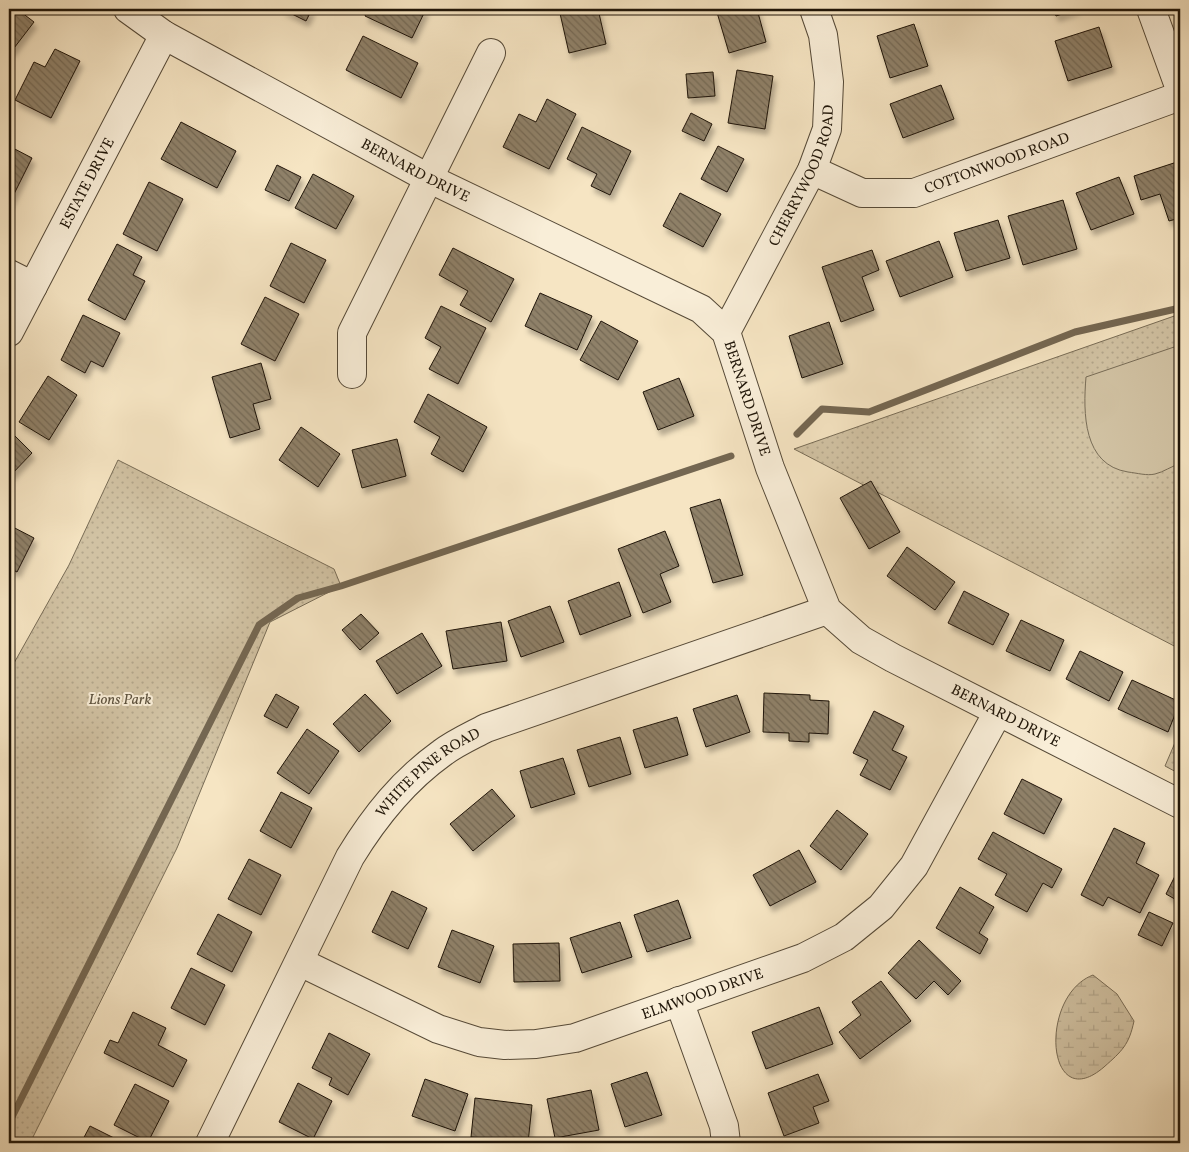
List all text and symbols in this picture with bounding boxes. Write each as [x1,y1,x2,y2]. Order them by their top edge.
street label: CHERRYWOOD ROAD [764,104,840,250]
street label: COTTONWOOD ROAD [922,128,1073,200]
street label: ESTATE DRIVE [56,134,121,233]
street label: BERNARD DRIVE [357,135,473,208]
street label: BERNARD DRIVE [718,338,774,459]
street label: BERNARD DRIVE [947,680,1063,753]
park label: Lions Park [89,690,151,711]
street label: WHITE PINE ROAD [372,724,484,822]
street label: ELMWOOD DRIVE [639,964,766,1026]

